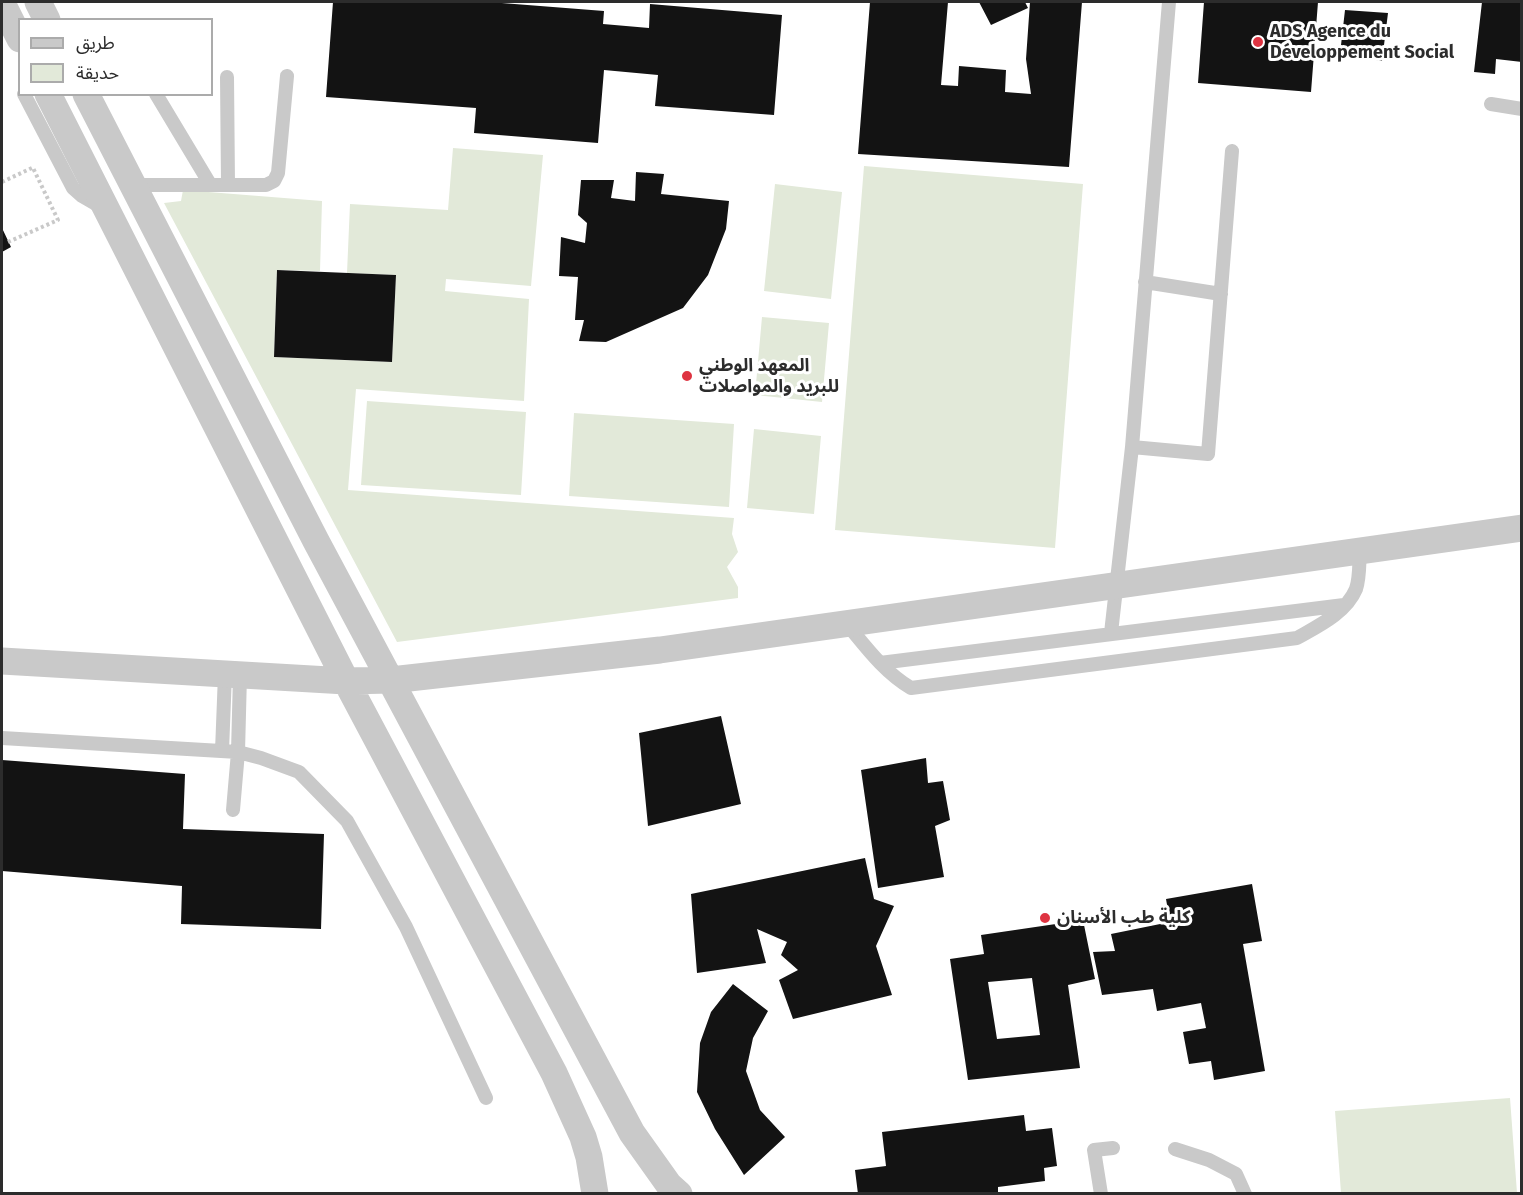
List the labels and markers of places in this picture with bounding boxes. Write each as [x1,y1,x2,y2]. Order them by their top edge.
place label: ADS Agence du Développement Social [1270,21,1454,63]
marker: ADS Agence du Développement Social [1251,35,1265,49]
place label: المعهد الوطني للبريد والمواصلات [699,355,839,398]
marker: المعهد الوطني للبريد والمواصلات [680,369,694,383]
place label: كلية طب الأسنان [1057,907,1190,929]
marker: كلية طب الأسنان [1038,911,1052,925]

